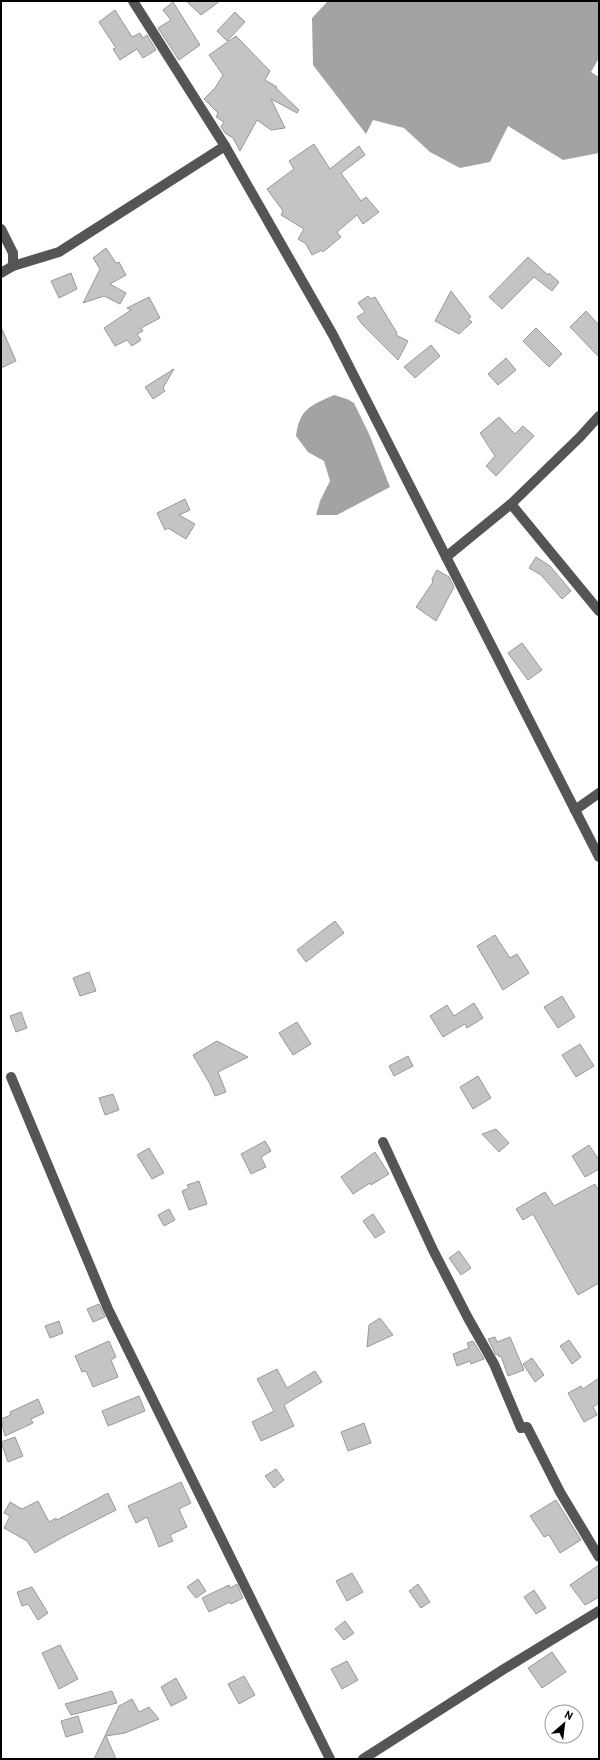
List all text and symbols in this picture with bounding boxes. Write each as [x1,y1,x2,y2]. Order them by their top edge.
north arrow [544,1704,584,1744]
text: N [562,1707,575,1723]

